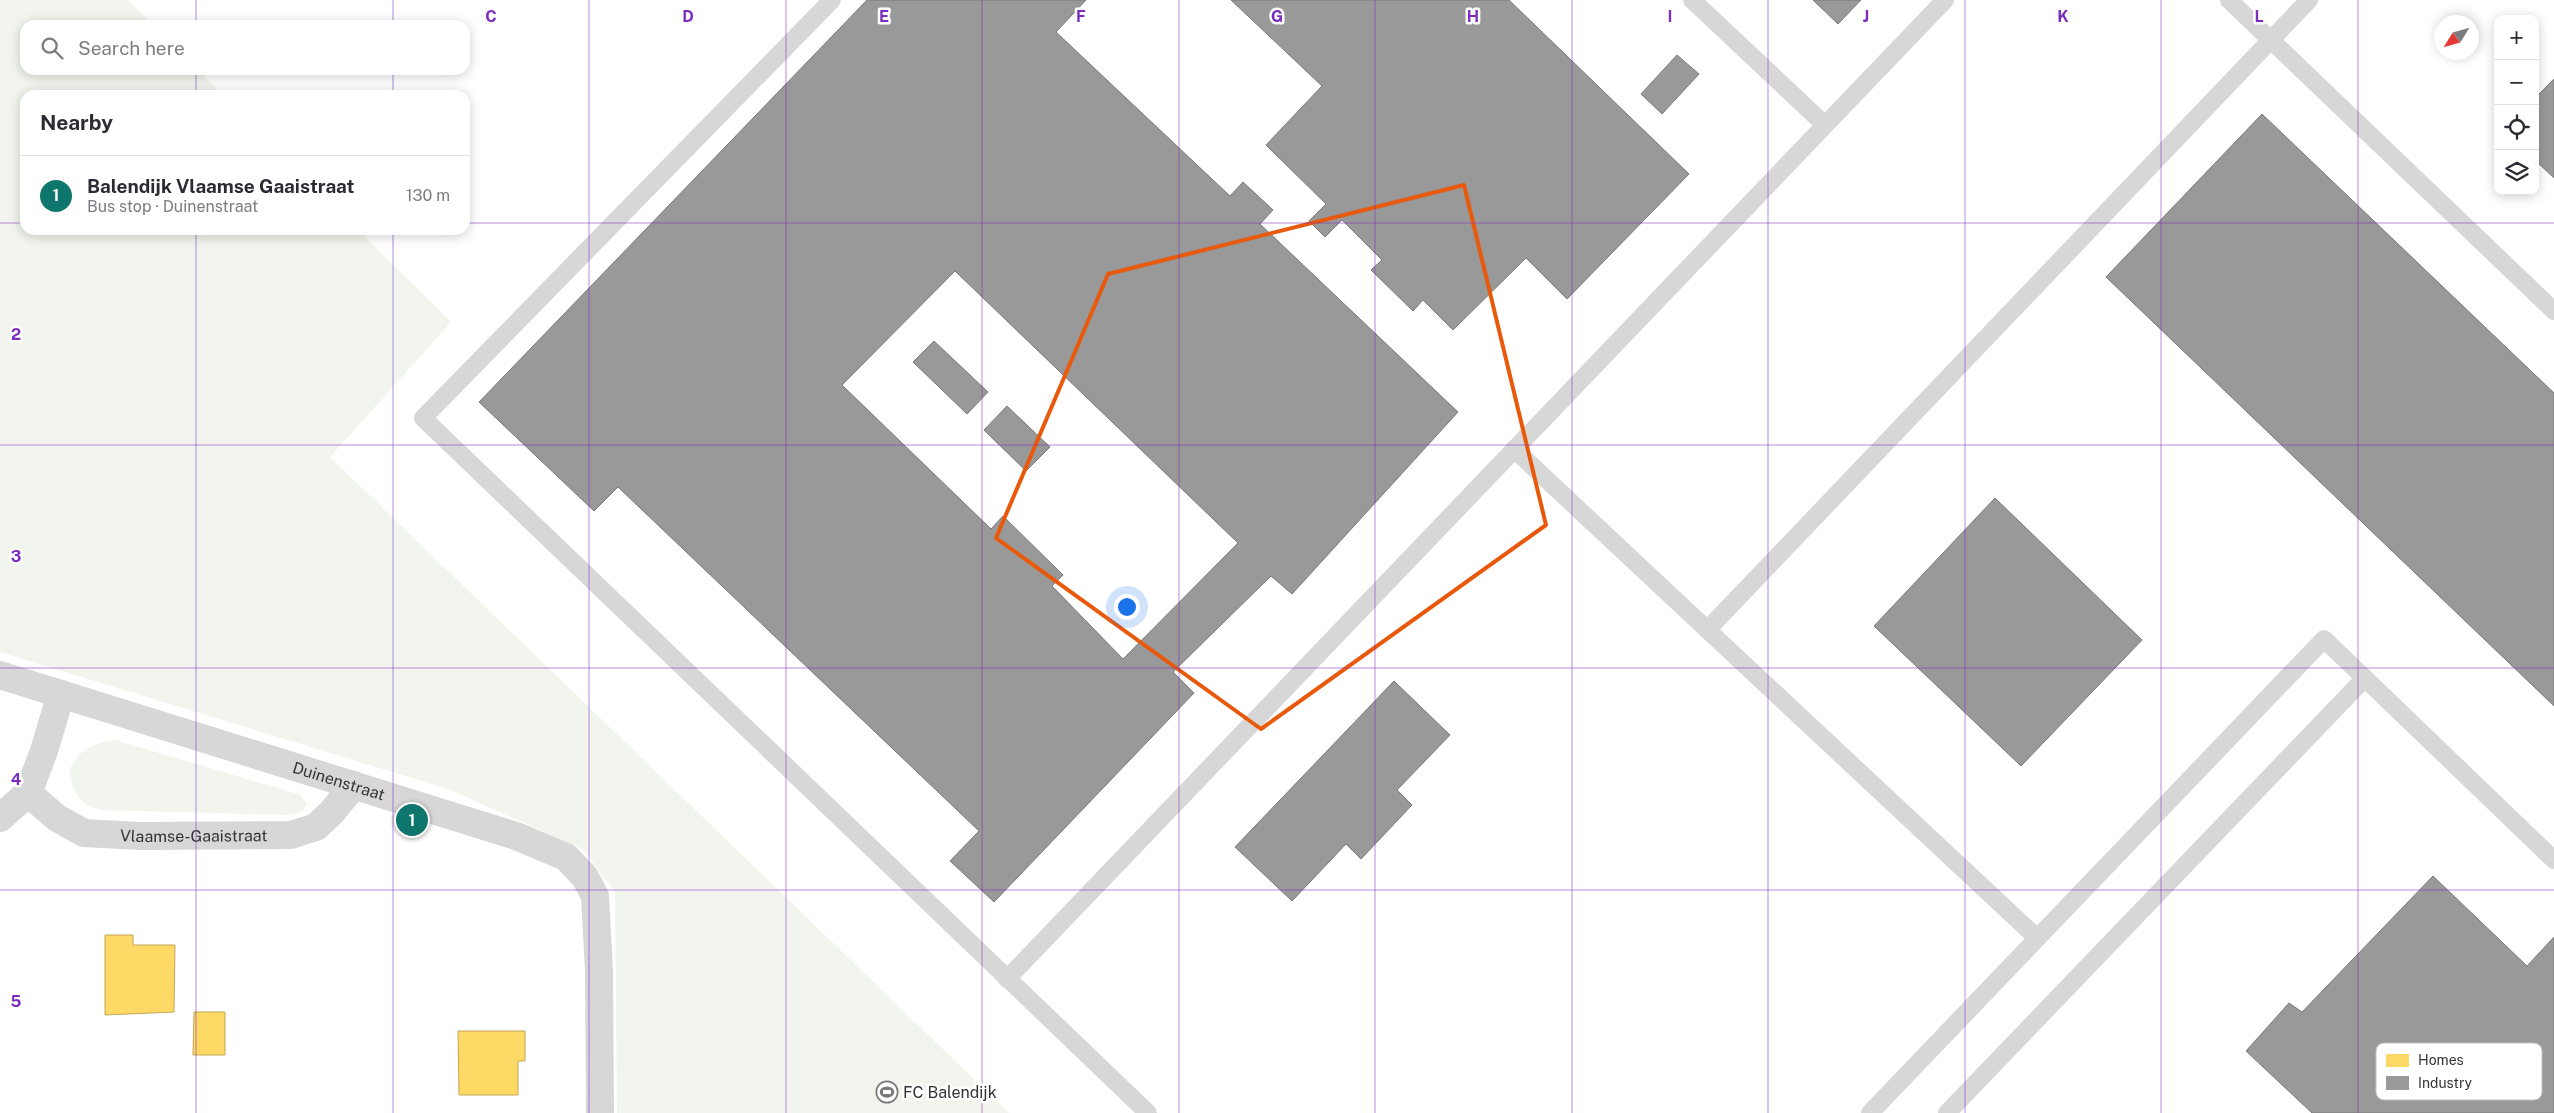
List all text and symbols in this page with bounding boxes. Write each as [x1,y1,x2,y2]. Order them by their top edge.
text: C [485,7,497,26]
text: D [682,7,694,26]
text: E [879,7,889,26]
text: F [1076,7,1086,26]
text: G [1271,7,1283,26]
text: H [1467,7,1479,26]
text: I [1668,7,1672,26]
text: J [1863,7,1869,26]
text: K [2057,7,2069,26]
text: L [2254,7,2264,26]
north arrow [2434,15,2479,60]
map controls [2494,15,2539,195]
button: + [2494,15,2539,60]
search box [20,20,470,75]
icon: search [38,34,66,62]
text: Search here [78,37,185,59]
button: − [2494,60,2539,105]
button: locate [2494,105,2539,150]
text: Nearby [40,110,113,135]
button: layers [2494,150,2539,195]
text: Balendijk Vlaamse Gaaistraat [87,175,354,197]
text: 1 [53,186,59,205]
text: 130 m [406,186,450,205]
text: Bus stop · Duinenstraat [87,197,258,216]
text: 2 [11,325,21,344]
text: 3 [11,547,21,566]
your location [1114,594,1140,620]
street label: Duinenstraat [290,757,387,804]
text: 4 [11,770,22,789]
pin: 1 [396,801,428,839]
street label: Vlaamse-Gaaistraat [120,825,268,846]
text: 5 [11,992,22,1011]
legend [2376,1043,2542,1100]
text: Homes [2418,1052,2464,1068]
text: Industry [2418,1075,2473,1091]
sports icon: FC Balendijk [875,1080,899,1104]
place label: FC Balendijk [903,1083,997,1102]

